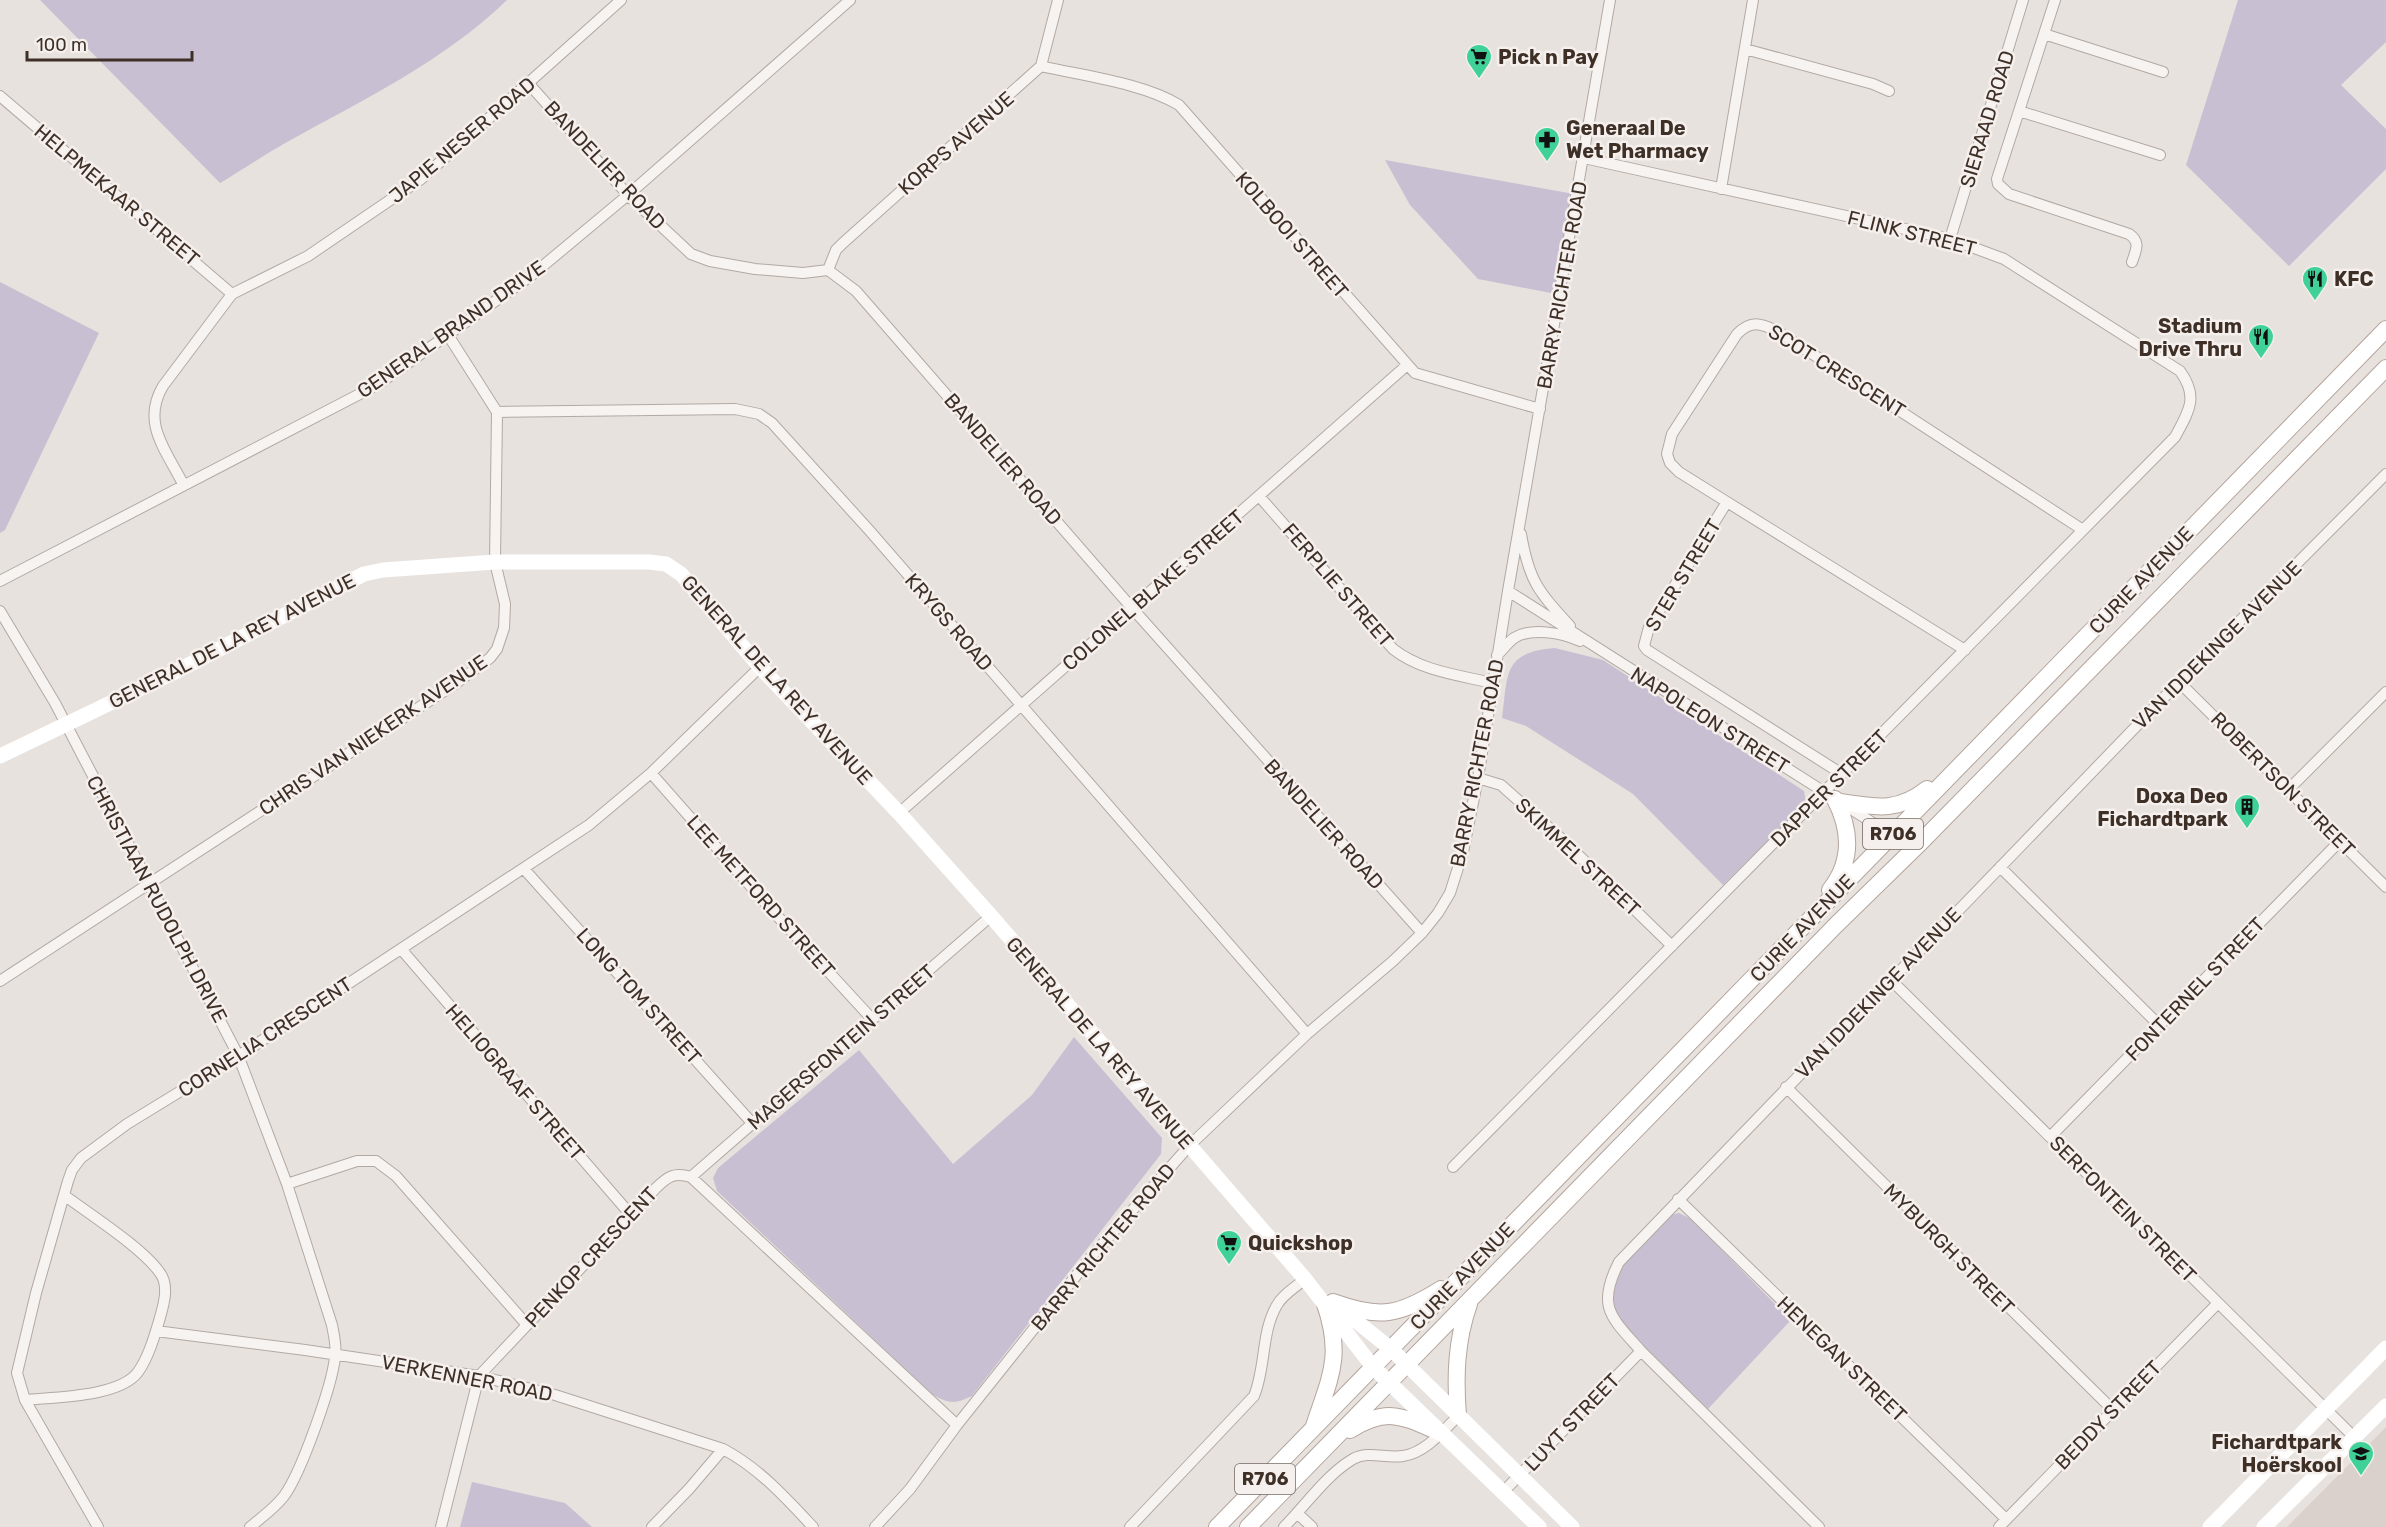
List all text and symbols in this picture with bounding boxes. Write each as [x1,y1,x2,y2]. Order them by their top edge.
scale bar [27,24,192,62]
text: 100 m [36,34,87,56]
supermarket icon: Pick n Pay [1464,42,1494,80]
place label: Pick n Pay [1498,45,1599,69]
street label: SIERAAD ROAD [1955,48,2019,190]
street label: JAPIE NESER ROAD [384,72,540,208]
street label: KORPS AVENUE [893,86,1019,200]
street label: BANDELIER ROAD [539,96,671,234]
place label: Generaal De Wet Pharmacy [1566,116,1709,163]
street label: HELPMEKAAR STREET [30,119,205,271]
pharmacy icon: Generaal De Wet Pharmacy [1532,125,1562,163]
street label: KOLBOOI STREET [1231,167,1354,303]
street label: BARRY RICHTER ROAD [1532,179,1592,391]
street label: FLINK STREET [1845,205,1979,261]
street label: GENERAL BRAND DRIVE [352,255,550,403]
restaurant icon: KFC [2300,264,2330,302]
place label: KFC [2334,267,2374,291]
place label: Stadium Drive Thru [2139,314,2242,361]
street label: SCOT CRESCENT [1764,319,1910,423]
restaurant icon: Stadium Drive Thru [2246,322,2276,360]
street label: BANDELIER ROAD [939,388,1067,530]
street label: COLONEL BLAKE STREET [1057,504,1249,675]
street label: STER STREET [1640,514,1726,636]
street label: FERPLIE STREET [1278,518,1399,652]
street label: CURIE AVENUE [2084,521,2198,639]
street label: VAN IDDEKINGE AVENUE [2128,556,2306,734]
street label: GENERAL DE LA REY AVENUE [105,568,359,714]
street label: KRYGS ROAD [900,568,998,676]
street label: GENERAL DE LA REY AVENUE [677,570,877,790]
street label: CHRIS VAN NIEKERK AVENUE [254,650,492,820]
street label: BARRY RICHTER ROAD [1445,657,1509,869]
street label: NAPOLEON STREET [1626,662,1794,779]
street label: ROBERTSON STREET [2206,707,2360,861]
street label: DAPPER STREET [1766,724,1893,851]
street label: BANDELIER ROAD [1259,754,1389,894]
street label: CHRISTIAAN RUDOLPH DRIVE [82,771,232,1027]
place label: Doxa Deo Fichardtpark [2097,784,2228,831]
building icon: Doxa Deo Fichardtpark [2232,792,2262,830]
street label: SKIMMEL STREET [1510,793,1646,921]
street label: LEE METFORD STREET [682,810,840,982]
road number: R706 [1863,819,1923,849]
street label: CURIE AVENUE [1745,869,1859,987]
street label: VAN IDDEKINGE AVENUE [1790,902,1966,1084]
street label: FONTERNEL STREET [2120,912,2270,1066]
street label: LONG TOM STREET [572,923,707,1069]
street label: GENERAL DE LA REY AVENUE [1001,932,1199,1154]
street label: MAGERSFONTEIN STREET [743,959,940,1135]
street label: CORNELIA CRESCENT [174,972,357,1102]
street label: HELIOGRAAF STREET [441,999,590,1165]
street label: SERFONTEIN STREET [2045,1131,2202,1288]
street label: BARRY RICHTER ROAD [1026,1158,1180,1336]
street label: MYBURGH STREET [1879,1179,2020,1320]
street label: PENKOP CRESCENT [520,1182,662,1332]
street label: CURIE AVENUE [1405,1217,1519,1335]
supermarket icon: Quickshop [1214,1228,1244,1266]
place label: Quickshop [1248,1231,1353,1255]
street label: HENEGAN STREET [1772,1291,1912,1427]
street label: VERKENNER ROAD [379,1350,555,1406]
street label: BEDDY STREET [2050,1355,2166,1475]
street label: LUYT STREET [1519,1368,1625,1476]
place label: Fichardtpark Hoërskool [2211,1430,2342,1477]
school or university icon: Fichardtpark Hoërskool [2346,1439,2376,1477]
road number: R706 [1235,1464,1295,1494]

